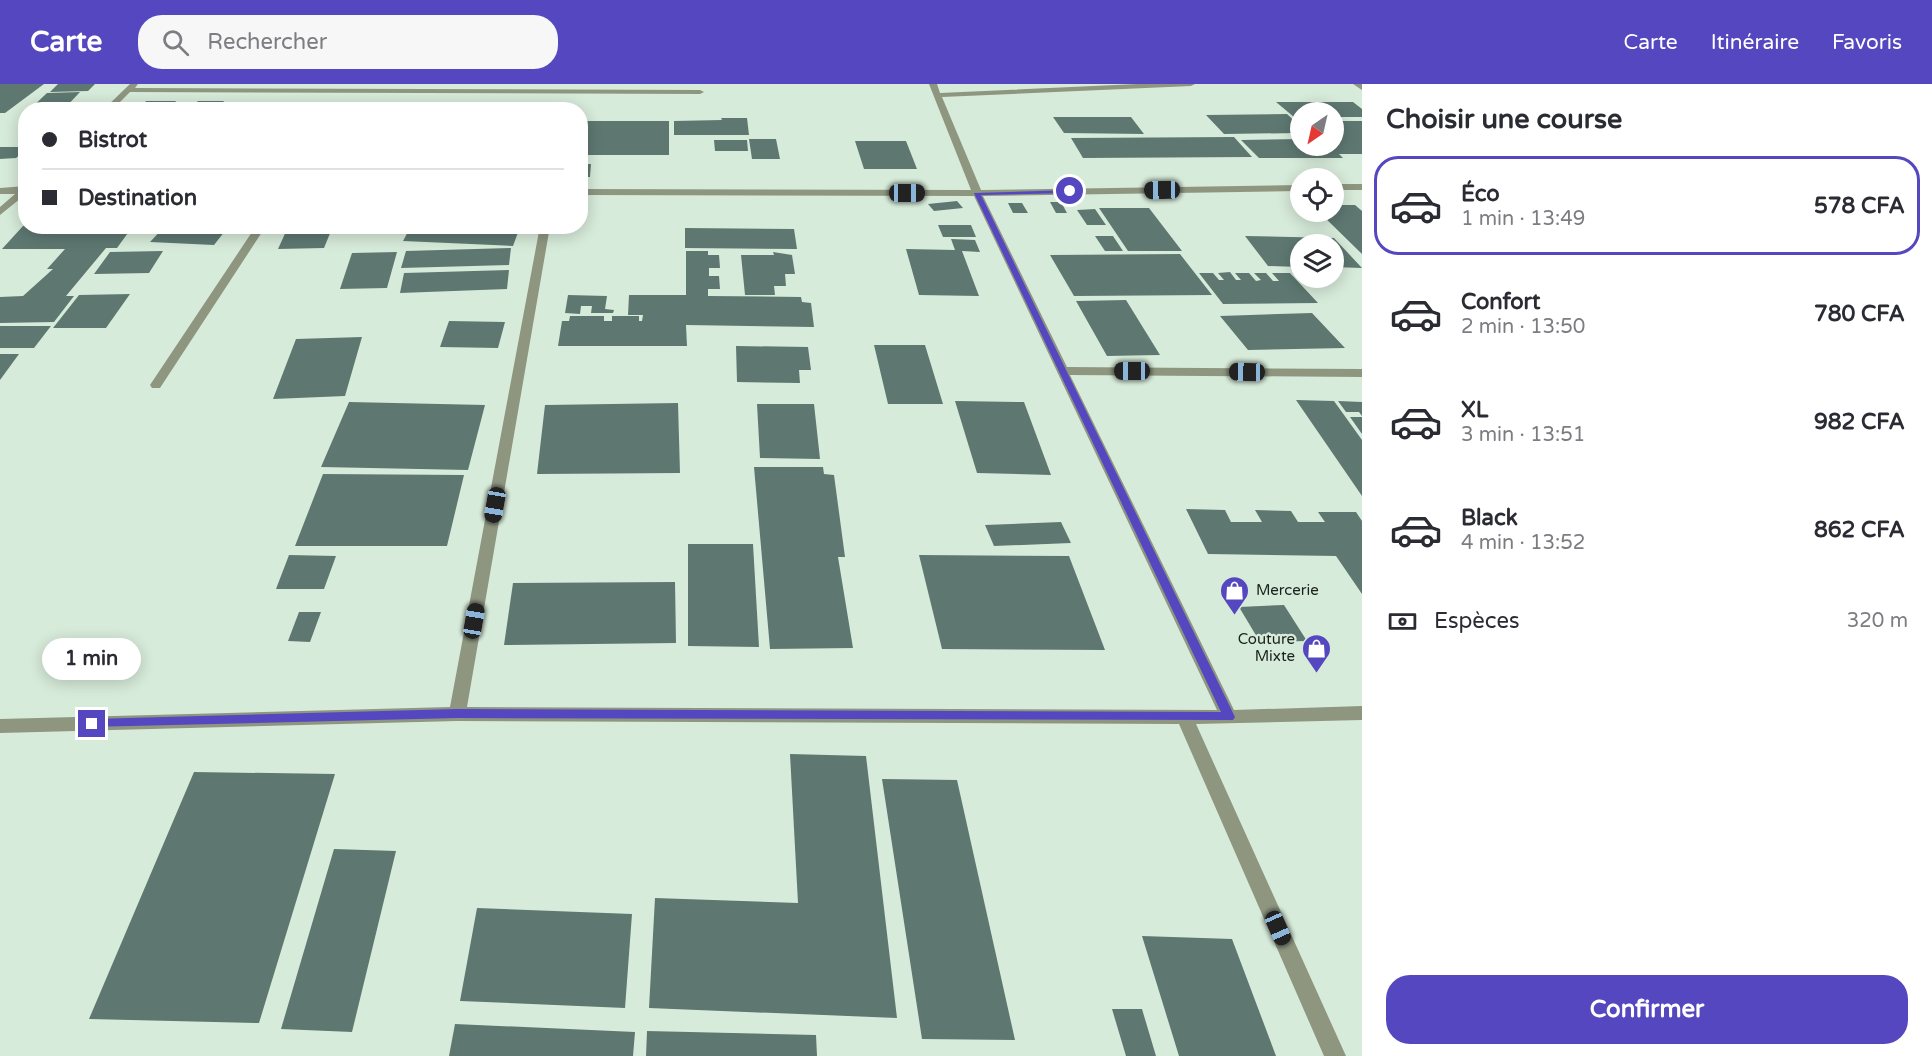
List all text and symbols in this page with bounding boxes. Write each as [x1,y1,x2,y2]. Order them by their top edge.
search box [138,15,558,69]
text: Carte [30,25,102,59]
icon: search [159,26,192,59]
text: Rechercher [207,29,327,55]
text: Carte [1624,30,1678,55]
text: Itinéraire [1711,30,1799,55]
text: Favoris [1832,30,1902,55]
north arrow [1290,102,1344,156]
map controls [1290,102,1344,288]
text: Choisir une course [1386,103,1622,136]
text: Bistrot [78,127,147,153]
button: locate [1290,168,1344,222]
route start [1056,177,1083,204]
icon: car [1389,179,1443,233]
car [1144,181,1180,199]
text: Éco [1461,181,1500,207]
car [889,184,925,202]
text: Destination [78,185,197,211]
text: 578 CFA [1814,193,1905,219]
text: 1 min · 13:49 [1461,207,1585,231]
button: layers [1290,234,1344,288]
icon: car [1389,287,1443,341]
text: Confort [1461,289,1540,315]
text: 780 CFA [1814,301,1905,327]
text: 2 min · 13:50 [1461,315,1585,339]
car [1114,362,1150,380]
car [1229,363,1265,381]
icon: car [1389,395,1443,449]
text: XL [1461,397,1488,423]
text: 982 CFA [1814,409,1905,435]
text: 3 min · 13:51 [1461,423,1585,447]
car [483,486,507,524]
icon: car [1389,503,1443,557]
text: Black [1461,505,1518,531]
text: 862 CFA [1814,517,1905,543]
text: 4 min · 13:52 [1461,531,1585,555]
shop icon: Mercerie [1219,574,1251,616]
place label: Mercerie [1256,581,1319,599]
car [462,602,486,640]
icon: cash [1386,605,1419,638]
text: Espèces [1434,608,1519,634]
text: 320 m [1847,609,1908,633]
place label: Couture Mixte [1238,630,1295,665]
shop icon: Couture Mixte [1300,632,1332,674]
callout: 1 min [42,637,142,679]
text: 1 min [65,647,118,671]
route end [78,710,105,737]
car [1262,908,1294,948]
button: Confirmer [1386,975,1908,1044]

